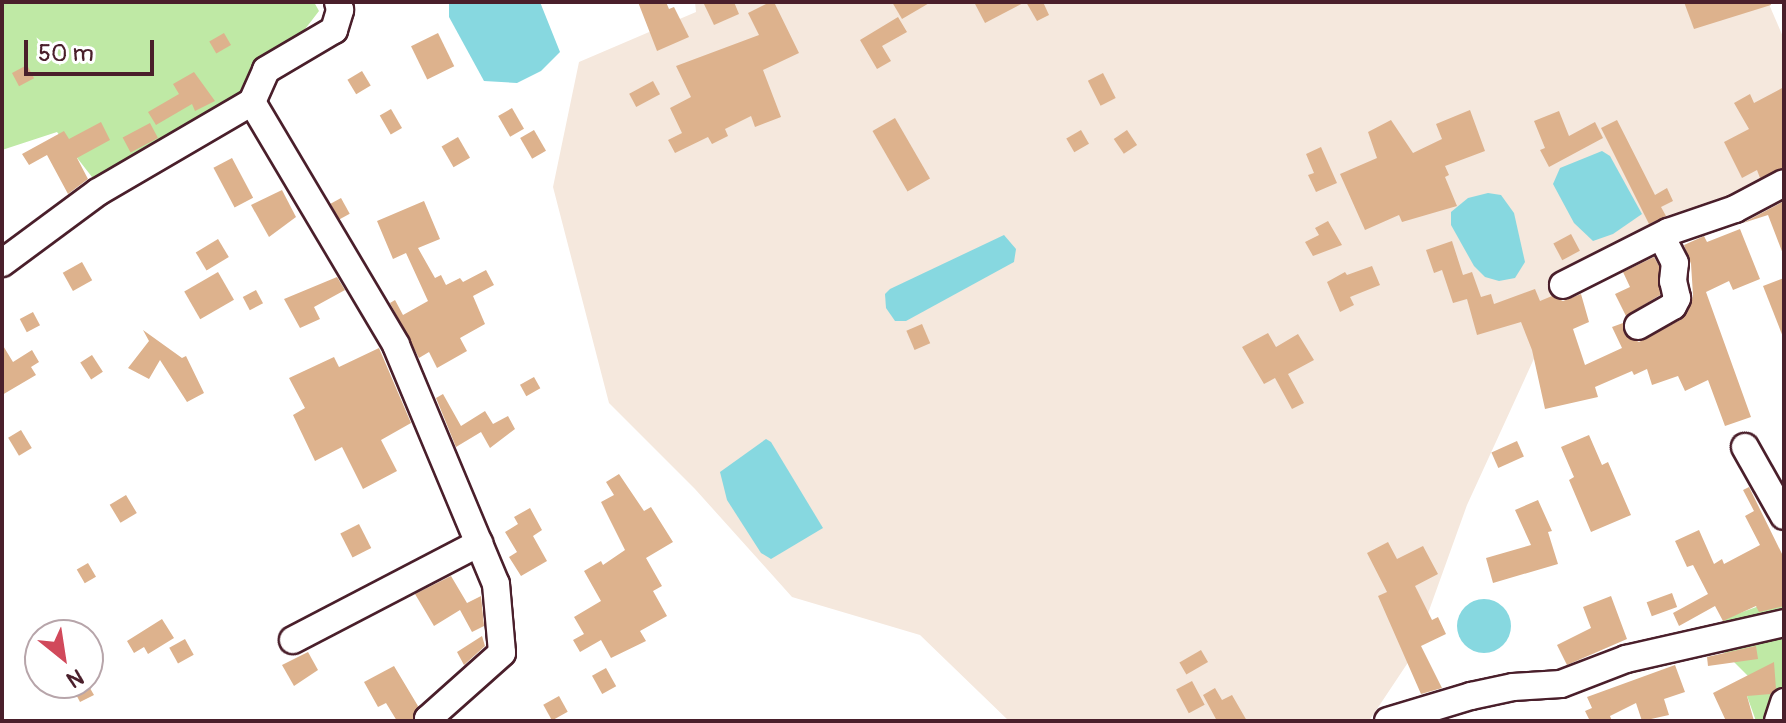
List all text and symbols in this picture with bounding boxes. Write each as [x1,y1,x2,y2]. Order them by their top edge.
scale bar [28,24,158,74]
text: 50 m [38,39,94,68]
north arrow [24,619,104,699]
text: N [62,662,88,694]

